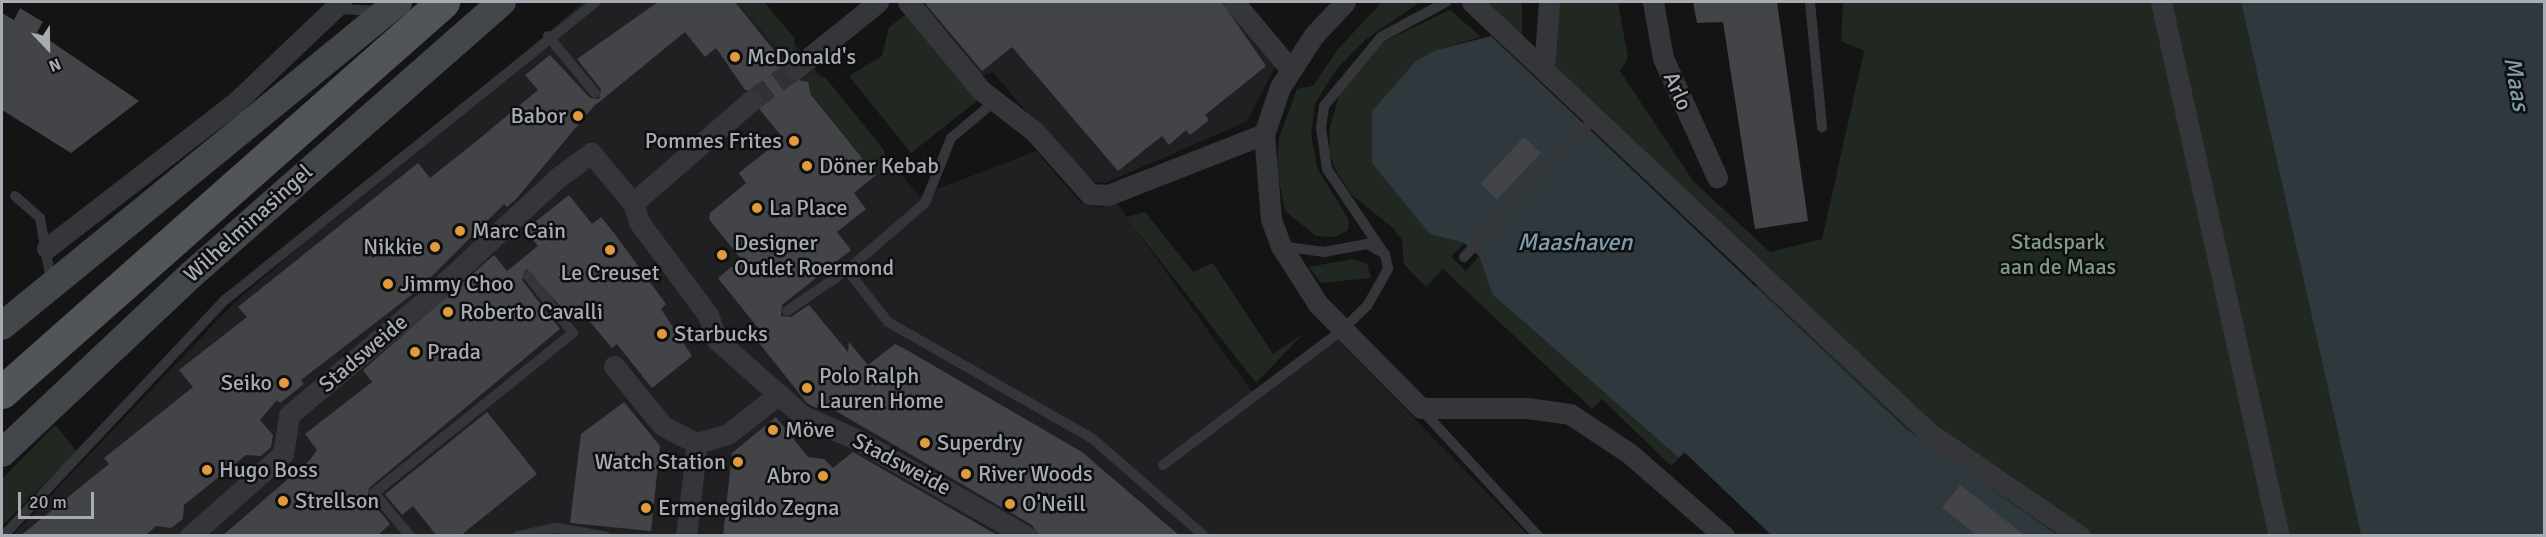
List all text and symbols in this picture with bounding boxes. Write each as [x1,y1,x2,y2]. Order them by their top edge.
north arrow [18,18,78,78]
place label: McDonald's [747,44,856,70]
marker: McDonald's [728,50,742,64]
text: N [46,53,64,76]
water label: Maas [2497,55,2535,113]
street label: Arlo [1658,68,1698,114]
place label: Babor [510,103,566,129]
marker: Babor [571,109,585,123]
place label: Pommes Frites [645,128,782,154]
marker: Pommes Frites [787,134,801,148]
place label: Döner Kebab [819,153,939,179]
street label: Wilhelminasingel [178,158,318,288]
marker: Döner Kebab [800,159,814,173]
place label: La Place [769,195,848,221]
marker: La Place [750,201,764,215]
place label: Marc Cain [472,218,566,244]
marker: Marc Cain [453,224,467,238]
park label: Stadspark aan de Maas [2000,228,2116,280]
place label: Designer Outlet Roermond [734,229,894,280]
water label: Maashaven [1518,229,1632,257]
place label: Nikkie [363,234,423,260]
marker: Nikkie [428,240,442,254]
marker: Le Creuset [603,243,617,257]
marker: Designer Outlet Roermond [715,248,729,262]
place label: Le Creuset [560,260,660,286]
place label: Jimmy Choo [400,271,514,297]
marker: Jimmy Choo [381,277,395,291]
place label: Roberto Cavalli [460,299,603,325]
marker: Roberto Cavalli [441,305,455,319]
street label: Stadsweide [313,308,413,398]
place label: Starbucks [674,321,768,347]
marker: Starbucks [655,327,669,341]
place label: Prada [427,339,481,365]
marker: Prada [408,345,422,359]
place label: Polo Ralph Lauren Home [819,362,944,414]
place label: Seiko [221,370,272,396]
marker: Seiko [277,376,291,390]
marker: Polo Ralph Lauren Home [800,381,814,395]
place label: Möve [785,417,835,443]
marker: Möve [766,423,780,437]
street label: Stadsweide [848,427,956,501]
place label: Superdry [937,430,1022,456]
marker: Superdry [918,436,932,450]
place label: Watch Station [594,449,726,475]
marker: Watch Station [731,455,745,469]
place label: Hugo Boss [219,457,318,483]
place label: River Woods [978,461,1093,487]
marker: Hugo Boss [200,463,214,477]
place label: Abro [767,463,811,489]
marker: River Woods [959,467,973,481]
marker: Abro [816,469,830,483]
scale bar [21,480,98,518]
place label: Strellson [295,488,379,514]
text: 20 m [29,491,67,513]
place label: O'Neill [1022,491,1086,517]
marker: Strellson [276,494,290,508]
place label: Ermenegildo Zegna [658,495,839,521]
marker: O'Neill [1003,497,1017,511]
marker: Ermenegildo Zegna [639,501,653,515]

